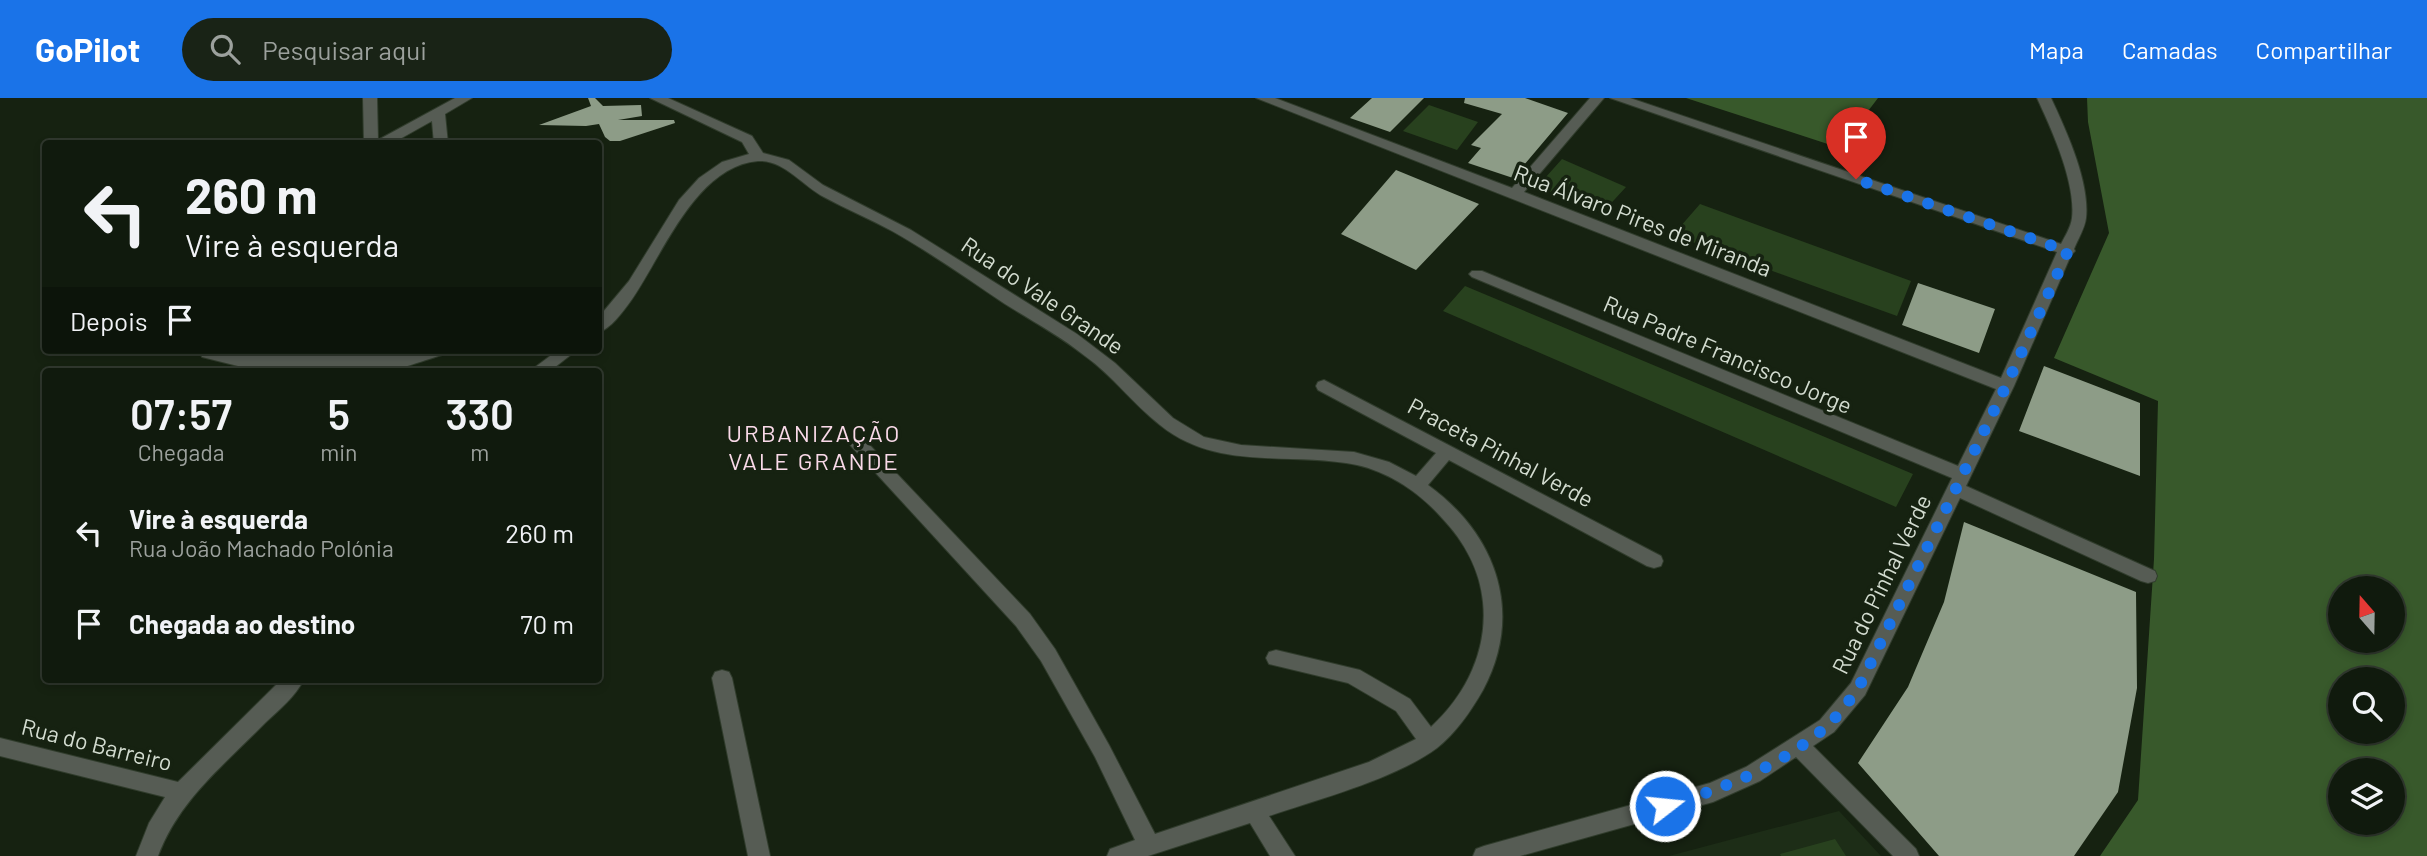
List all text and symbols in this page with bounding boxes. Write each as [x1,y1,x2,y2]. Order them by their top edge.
search box [182,18,672,81]
text: GoPilot [35,29,140,69]
icon: search [206,30,244,68]
text: Pesquisar aqui [262,34,427,65]
text: Mapa [2029,35,2084,64]
text: Camadas [2122,35,2218,64]
text: Compartilhar [2256,35,2392,64]
pin [1826,107,1886,179]
icon: arrive [1837,118,1875,156]
street label: Rua Álvaro Pires de Miranda [1510,158,1776,282]
text: 260 m [185,165,317,224]
icon: left [70,168,161,259]
text: Vire à esquerda [185,225,399,263]
street label: Rua do Vale Grande [956,230,1130,360]
street label: Rua Padre Francisco Jorge [1600,289,1856,419]
icon: arrive [161,301,199,339]
text: Depois [70,305,147,336]
text: 07:57 [130,388,232,438]
text: 5 [328,388,350,438]
text: 330 [445,388,514,438]
street label: Praceta Pinhal Verde [1403,391,1599,513]
district label: URBANIZAÇÃO VALE GRANDE [727,418,901,475]
text: Chegada [138,438,224,466]
text: min [320,438,357,466]
text: m [470,438,489,466]
street label: Rua do Pinhal Verde [1825,490,1937,678]
text: Vire à esquerda [129,503,308,534]
icon: left [70,514,108,552]
text: 260 m [505,517,574,548]
text: Rua João Machado Polónia [129,534,394,562]
north arrow [2328,576,2404,653]
map controls [2328,576,2405,835]
icon: arrive [70,605,108,643]
text: Chegada ao destino [129,608,355,639]
text: 70 m [520,608,574,639]
button: search [2328,667,2405,744]
street label: Rua do Barreiro [19,712,175,776]
button: layers [2328,758,2405,835]
position arrow [1628,769,1702,843]

